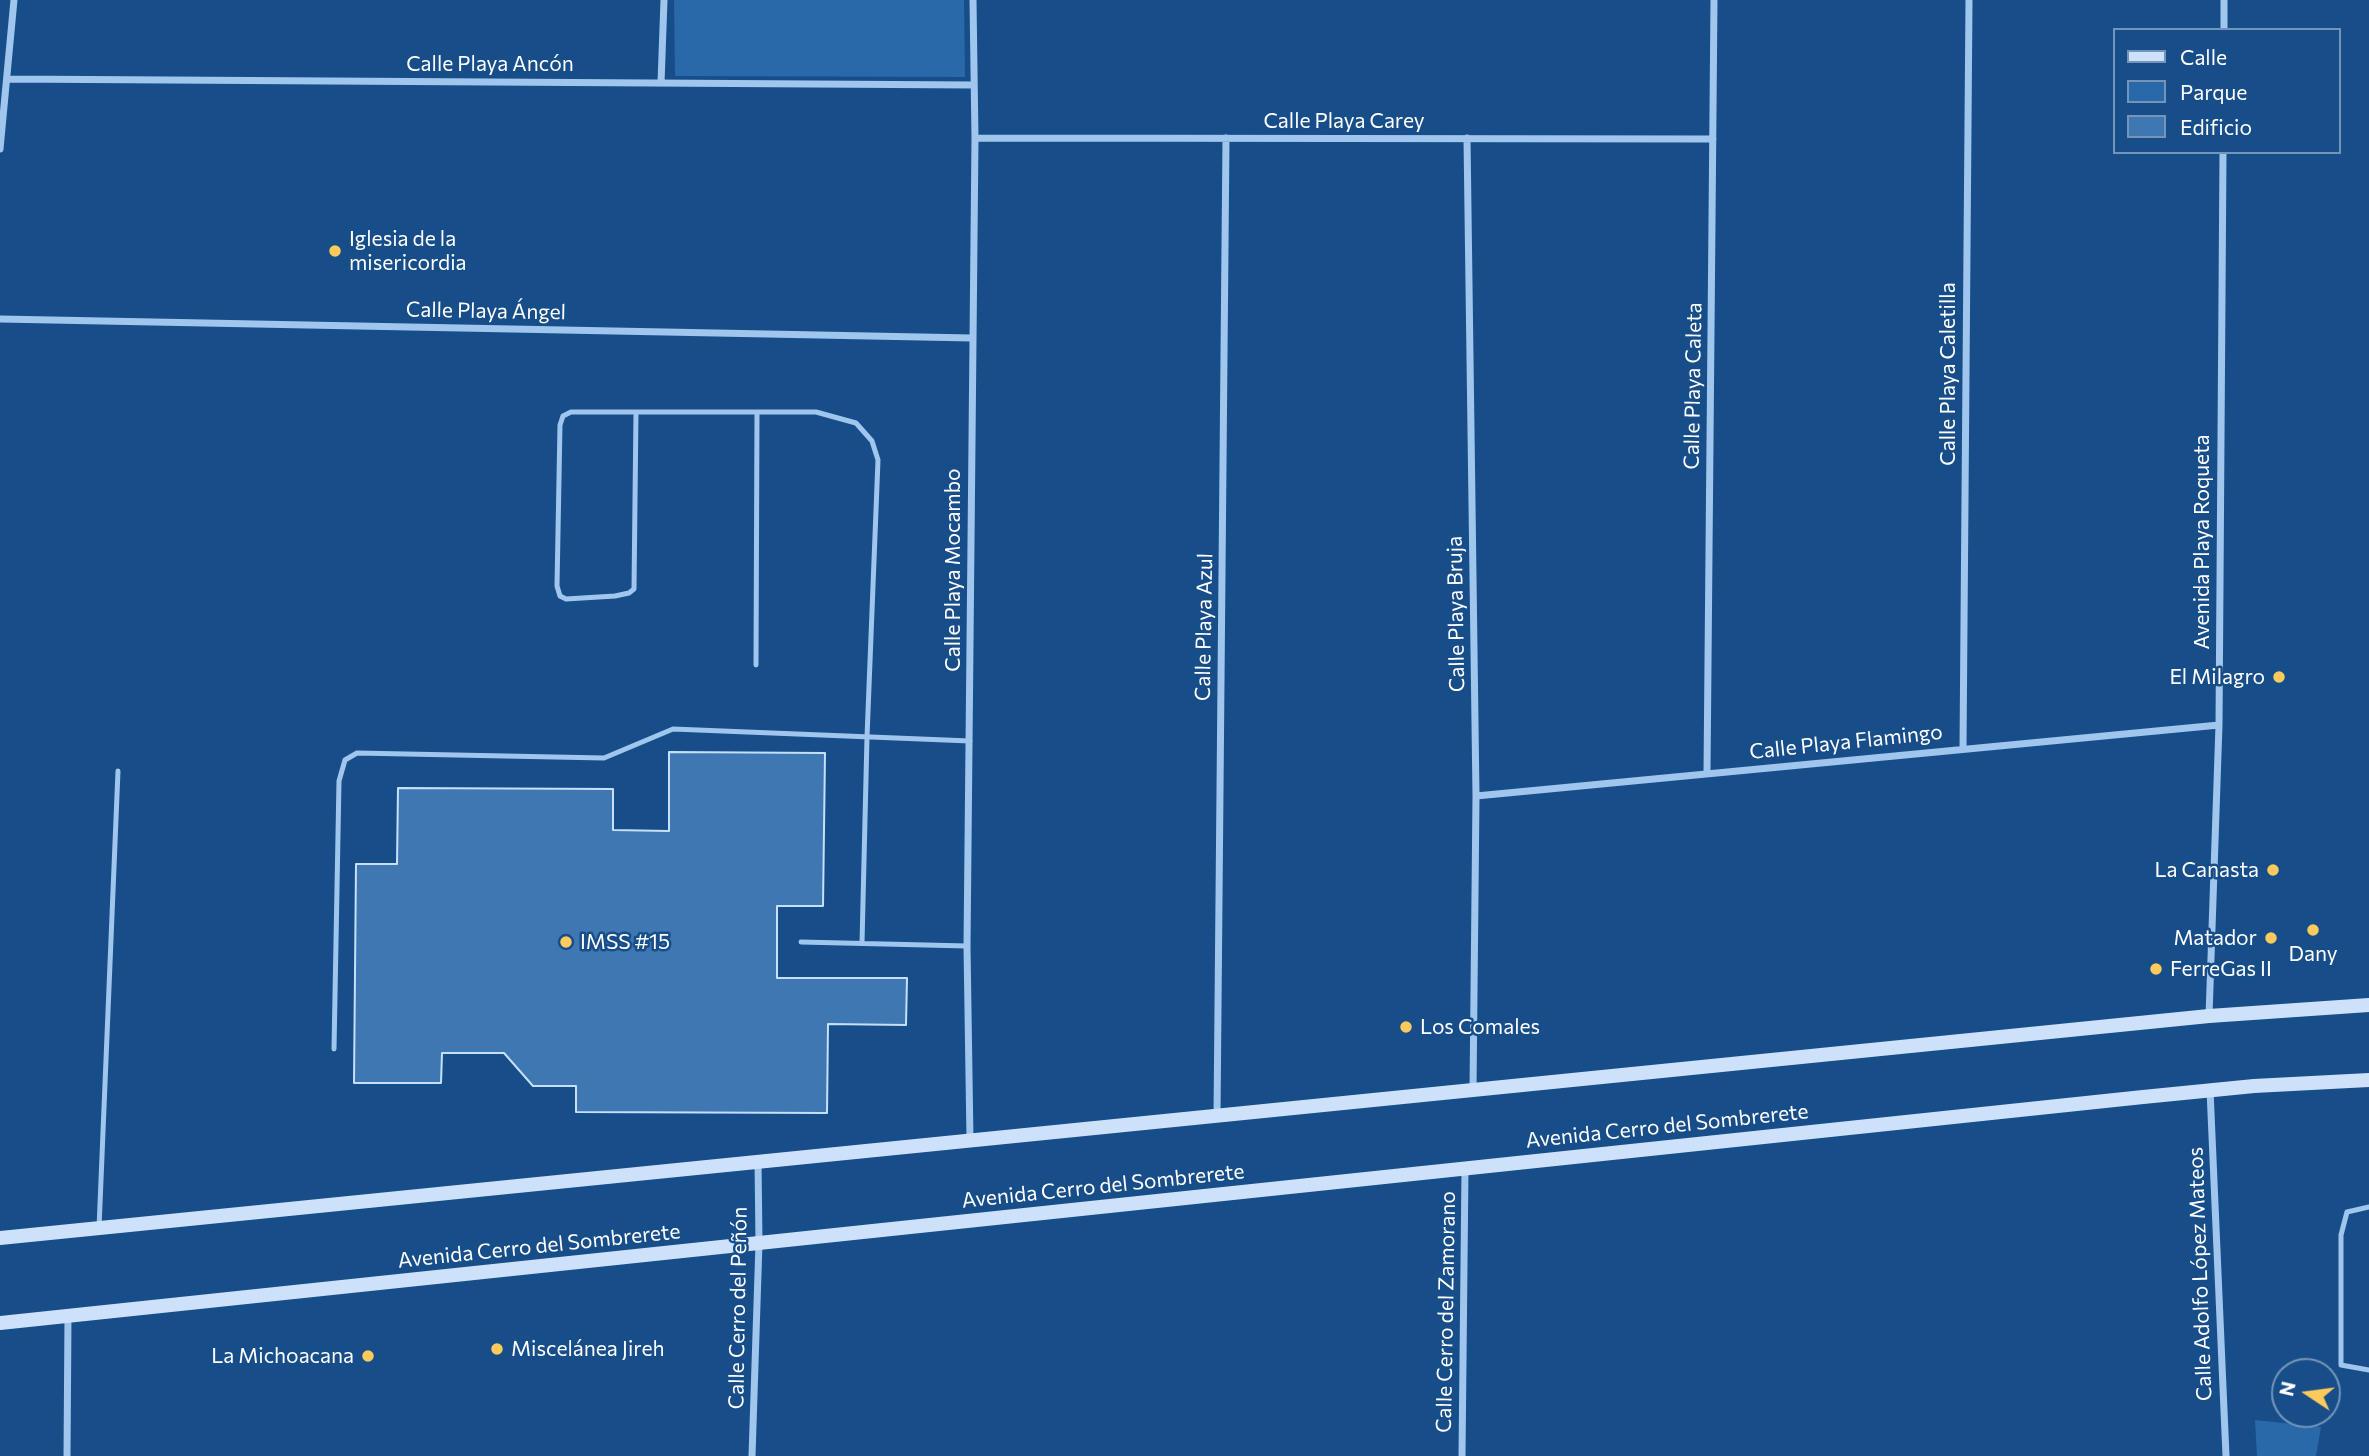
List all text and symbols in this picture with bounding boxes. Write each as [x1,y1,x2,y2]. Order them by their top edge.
legend [2114,28,2341,154]
text: Calle [2180,44,2227,69]
street label: Calle Playa Ancón [406,51,574,77]
text: Parque [2180,79,2247,104]
street label: Calle Playa Carey [1263,108,1425,134]
text: Edificio [2180,114,2252,139]
place label: Iglesia de la misericordia [349,226,467,276]
marker: Iglesia de la misericordia [327,243,343,259]
street label: Calle Playa Caletilla [1935,282,1961,466]
street label: Calle Playa Ángel [406,297,566,325]
street label: Calle Playa Caleta [1679,302,1707,470]
street label: Avenida Playa Roqueta [2189,434,2215,650]
street label: Calle Playa Mocambo [940,468,966,672]
street label: Calle Playa Bruja [1442,536,1470,692]
street label: Calle Playa Azul [1190,553,1218,701]
place label: El Milagro [2169,664,2265,690]
marker: El Milagro [2271,669,2287,685]
street label: Calle Playa Flamingo [1748,719,1944,765]
place label: La Canasta [2154,857,2259,883]
marker: La Canasta [2265,862,2281,878]
marker: Dany [2305,922,2321,938]
place label: Matador [2173,925,2257,951]
place label: IMSS #15 [580,929,670,955]
marker: Matador [2263,930,2279,946]
marker: IMSS #15 [558,934,574,950]
place label: Dany [2288,941,2338,967]
place label: FerreGas II [2170,956,2272,982]
marker: FerreGas II [2148,961,2164,977]
place label: Los Comales [1420,1014,1540,1040]
marker: Los Comales [1398,1019,1414,1035]
street label: Avenida Cerro del Sombrerete [1524,1099,1810,1153]
street label: Calle Adolfo López Mateos [2183,1146,2217,1402]
street label: Avenida Cerro del Sombrerete [960,1159,1246,1213]
street label: Calle Cerro del Zamorano [1431,1191,1461,1433]
street label: Calle Cerro del Peñón [724,1206,752,1410]
street label: Avenida Cerro del Sombrerete [396,1219,682,1273]
place label: Miscelánea Jireh [511,1336,665,1362]
marker: Miscelánea Jireh [489,1341,505,1357]
place label: La Michoacana [211,1343,354,1369]
marker: La Michoacana [360,1348,376,1364]
north arrow [2271,1358,2341,1428]
text: N [2274,1379,2300,1398]

